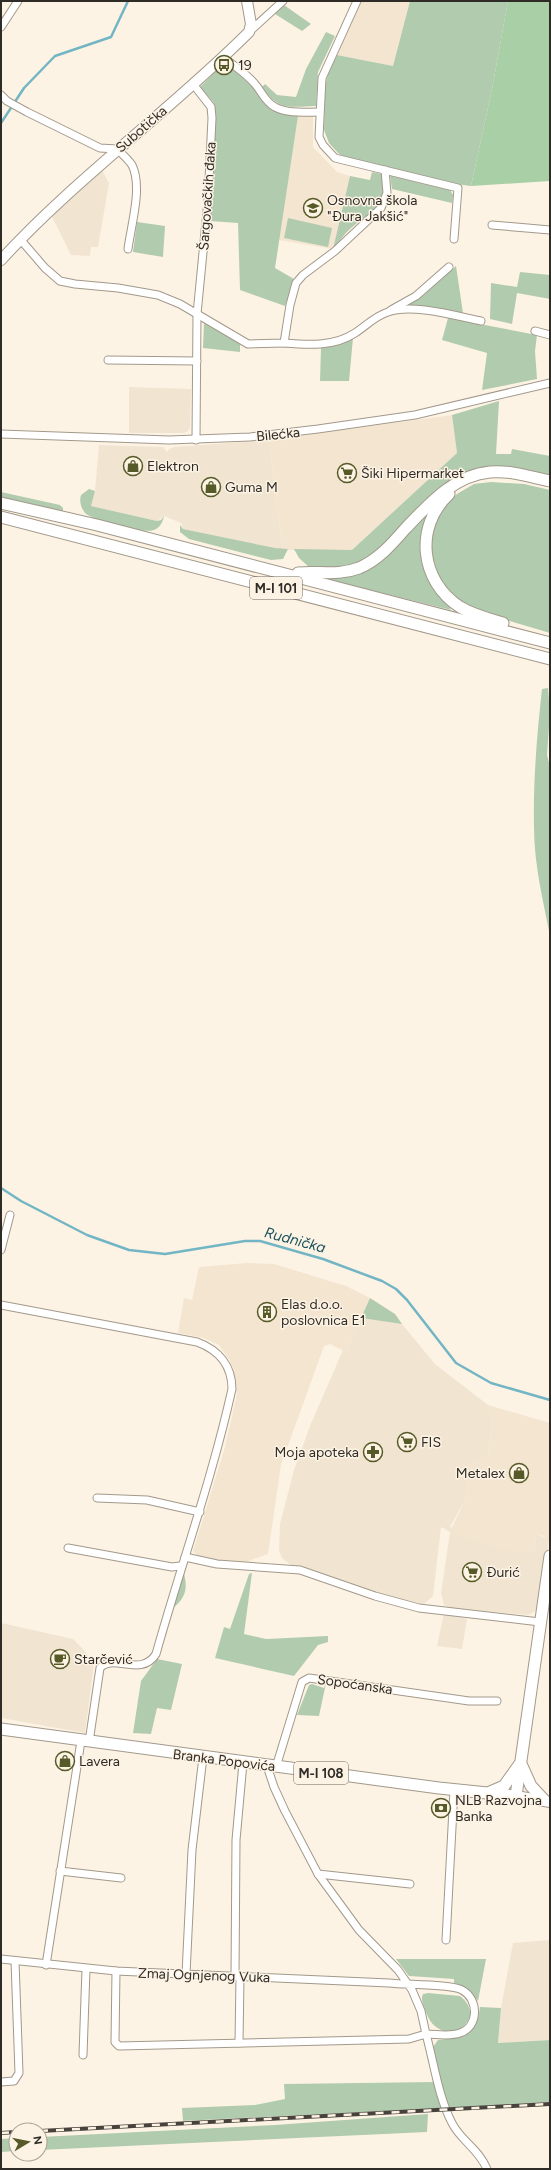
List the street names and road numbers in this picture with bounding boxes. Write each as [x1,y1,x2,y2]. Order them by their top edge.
street label: Subotička [112,102,171,156]
street label: Šargovačkih đaka [195,141,220,251]
street label: Bilećka [255,424,301,445]
road number: M-I 101 [250,577,302,599]
street label: Sopoćanska [316,1671,394,1698]
street label: Branka Popovića [172,1746,276,1775]
road number: M-I 108 [294,1762,348,1784]
street label: Zmaj Ognjenog Vuka [138,1965,270,1986]

